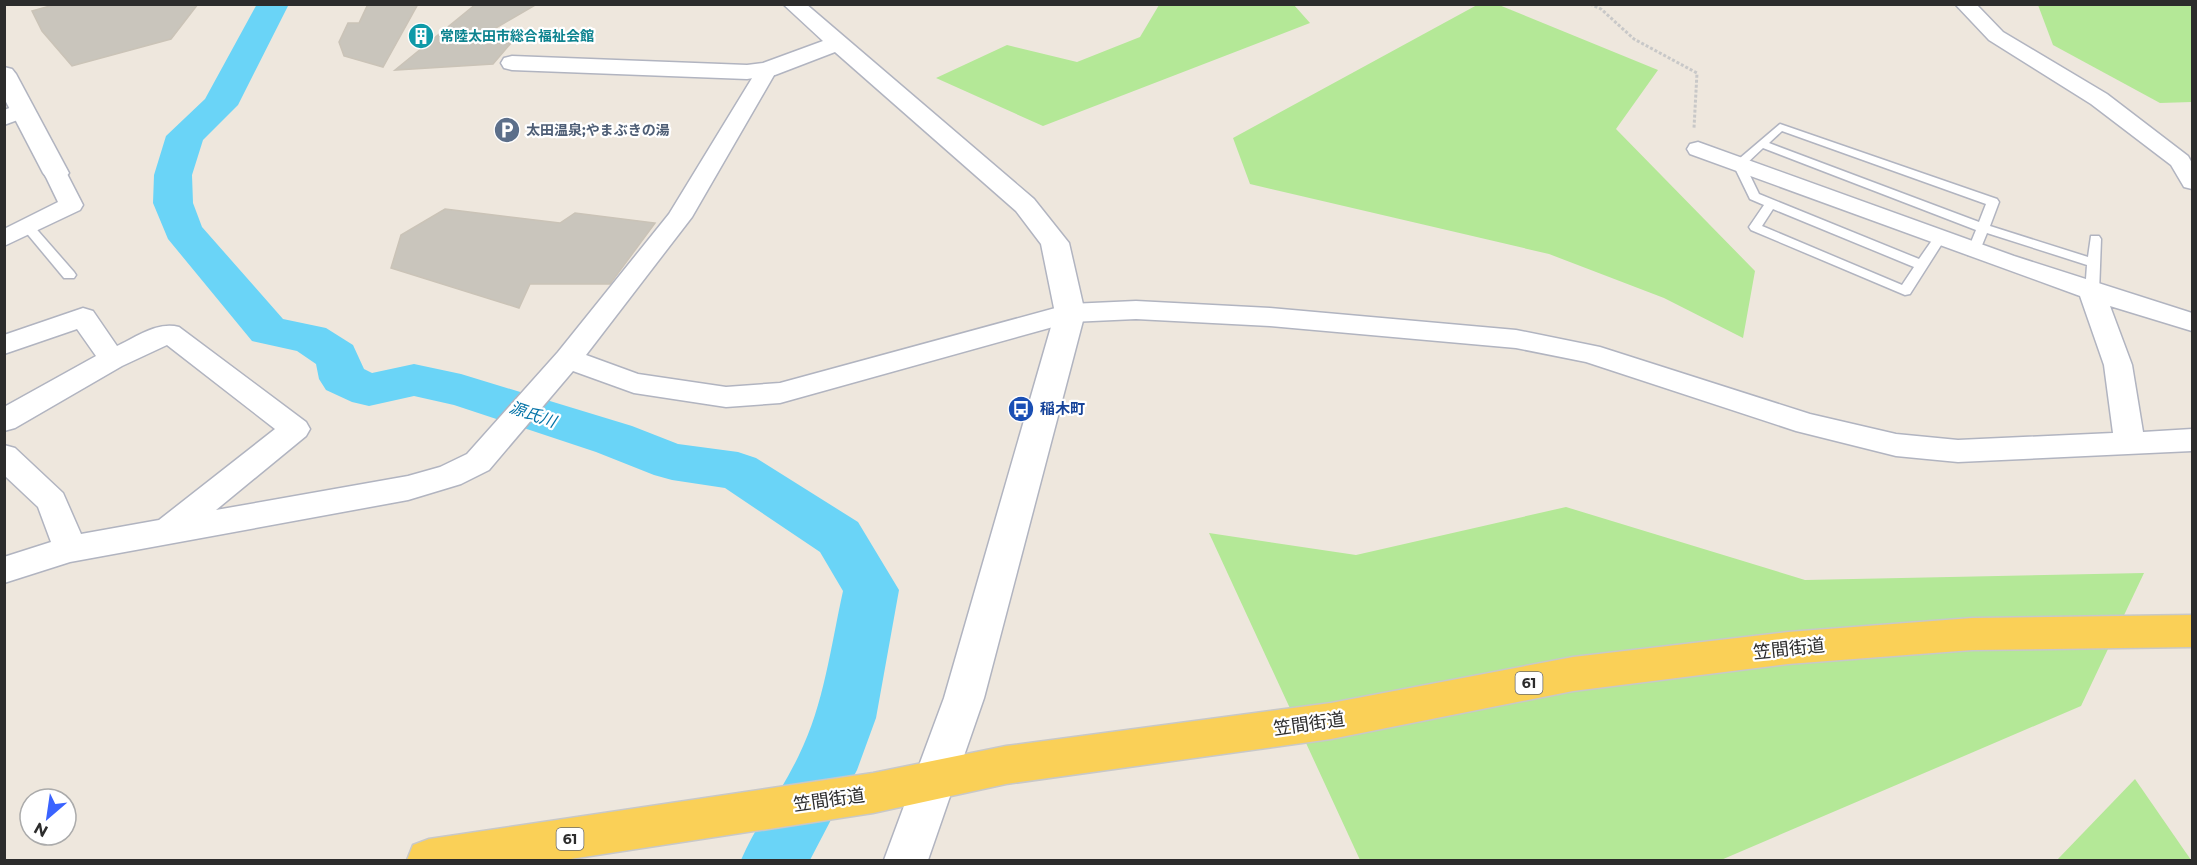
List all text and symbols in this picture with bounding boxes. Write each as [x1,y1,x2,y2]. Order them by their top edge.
building icon: 常陸太田市総合福祉会館 [406,21,436,51]
place label: 常陸太田市総合福祉会館 [440,27,594,45]
parking icon: 太田温泉;やまぶきの湯 [492,115,522,145]
place label: 太田温泉;やまぶきの湯 [526,121,670,139]
bus stop icon: 稲木町 [1006,394,1036,424]
water label: 源氏川 [507,398,561,432]
place label: 稲木町 [1040,399,1085,418]
street label: 笠間街道 [1752,634,1826,664]
road number: 61 [1516,672,1543,694]
street label: 笠間街道 [1272,708,1346,740]
street label: 笠間街道 [792,784,866,816]
north arrow [18,787,78,847]
text: N [31,818,51,841]
road number: 61 [556,828,584,850]

